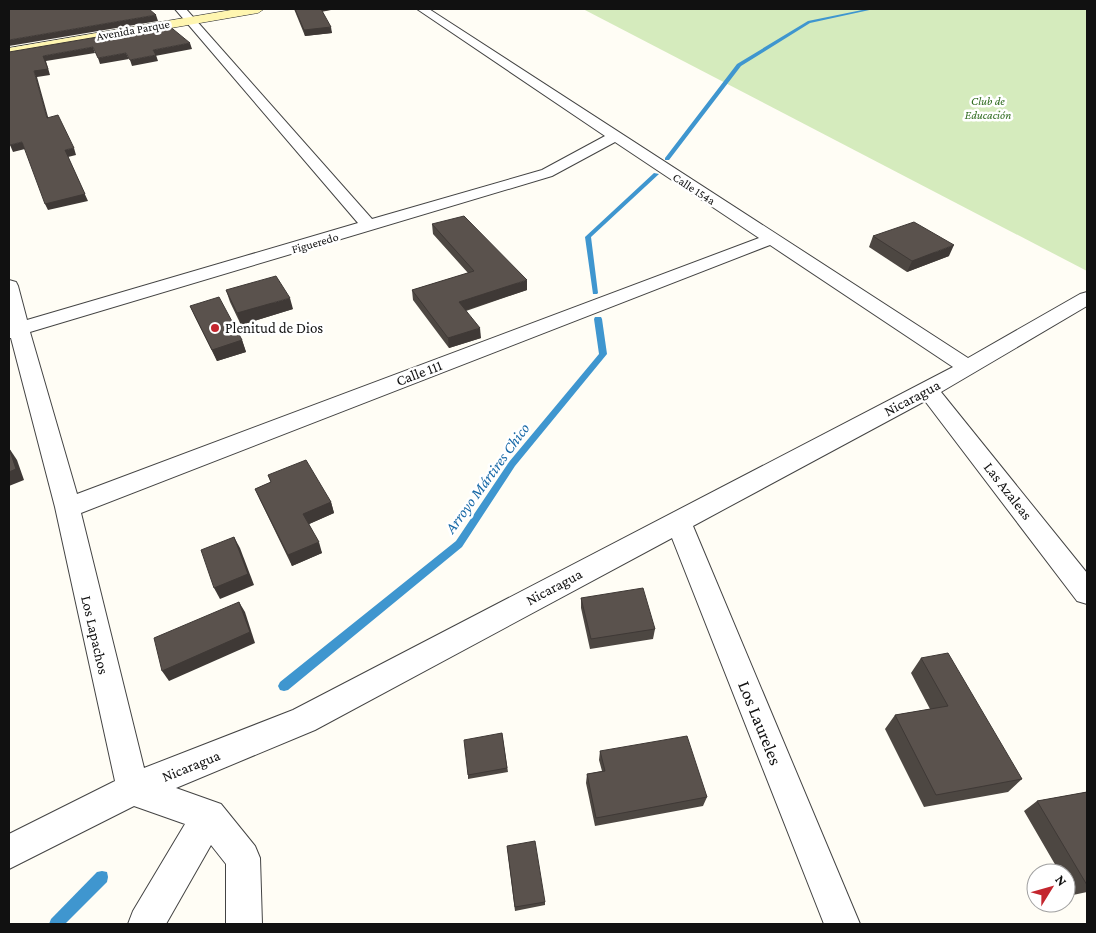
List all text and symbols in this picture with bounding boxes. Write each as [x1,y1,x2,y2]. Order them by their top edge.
street label: Avenida Parque [95,17,171,43]
park label: Club de Educación [965,94,1011,122]
street label: Calle 154a [670,170,718,208]
street label: Figueredo [290,230,340,256]
place label: Plenitud de Dios [225,320,323,336]
marker: Plenitud de Dios [209,322,221,334]
street label: Calle 111 [394,357,444,389]
street label: Nicaragua [881,377,943,420]
water label: Arroyo Mártires Chico [441,419,534,538]
street label: Las Azaleas [981,459,1035,523]
street label: Nicaragua [523,566,585,609]
street label: Los Lapachos [77,594,112,676]
street label: Los Laureles [734,678,786,768]
street label: Nicaragua [160,747,223,786]
north arrow [1026,863,1076,913]
text: N [1052,872,1071,889]

